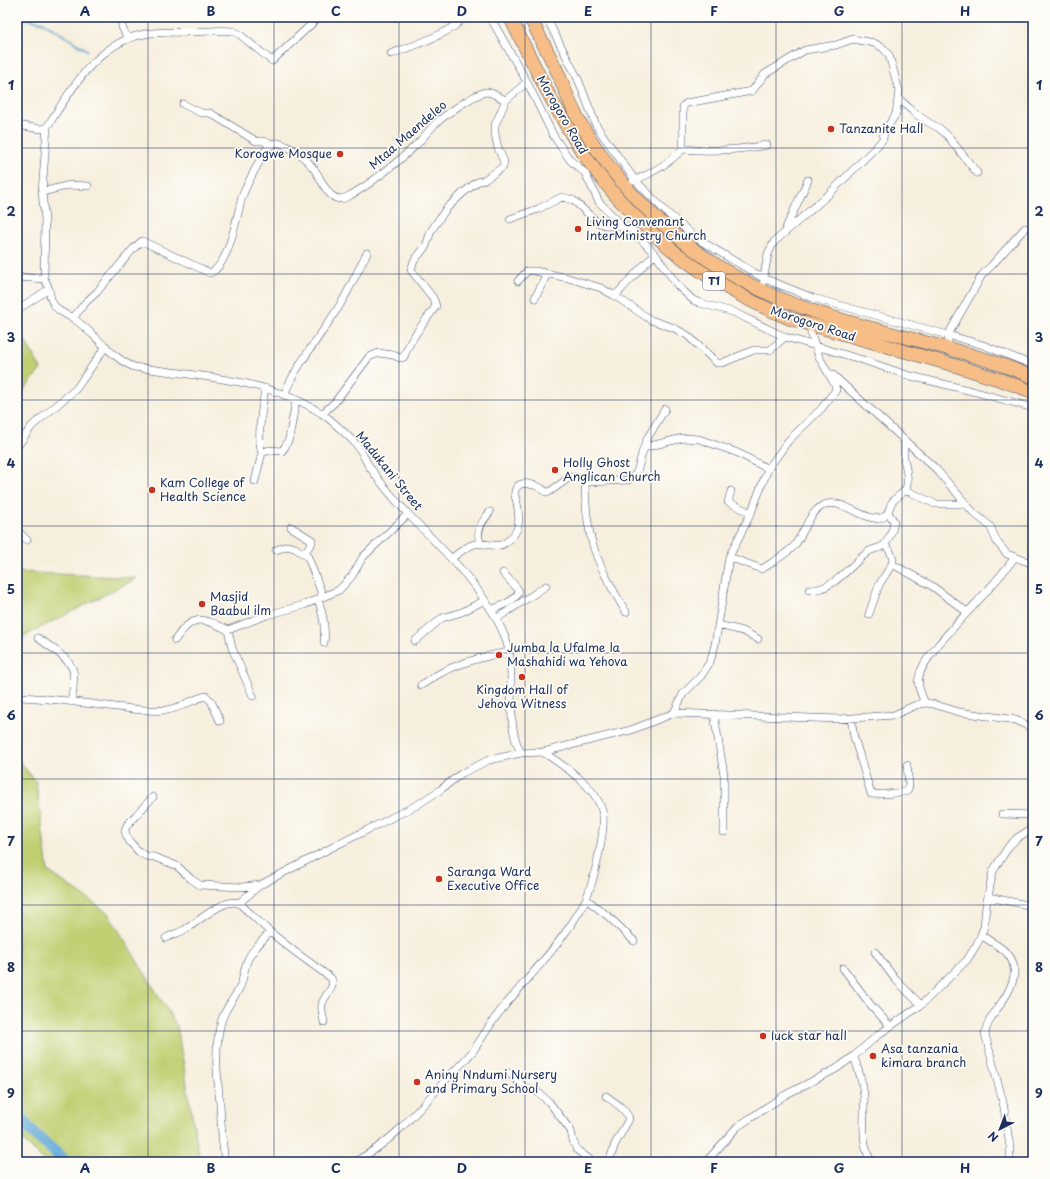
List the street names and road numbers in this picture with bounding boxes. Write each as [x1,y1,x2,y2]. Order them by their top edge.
street label: Morogoro Road [533,72,593,157]
street label: Mtaa Maendeleo [365,95,450,173]
road number: T1 [703,272,725,290]
street label: Morogoro Road [768,301,858,345]
street label: Madukani Street [352,427,427,514]

